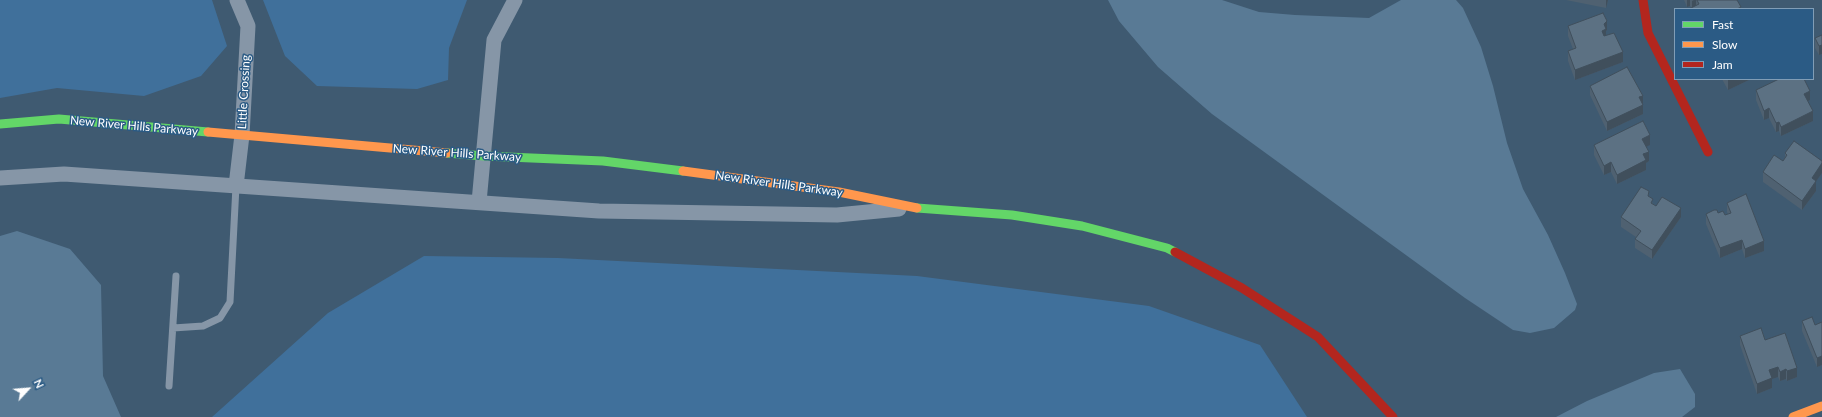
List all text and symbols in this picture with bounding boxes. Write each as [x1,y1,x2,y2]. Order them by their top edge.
legend [1674,8,1814,80]
text: Fast [1712,17,1733,32]
text: Slow [1712,37,1737,52]
street label: Little Crossing [235,54,253,130]
text: Jam [1712,57,1733,72]
street label: New River Hills Parkway [69,113,199,139]
street label: New River Hills Parkway [392,141,522,165]
street label: New River Hills Parkway [714,168,844,200]
north arrow [8,369,48,409]
text: N [32,377,47,390]

